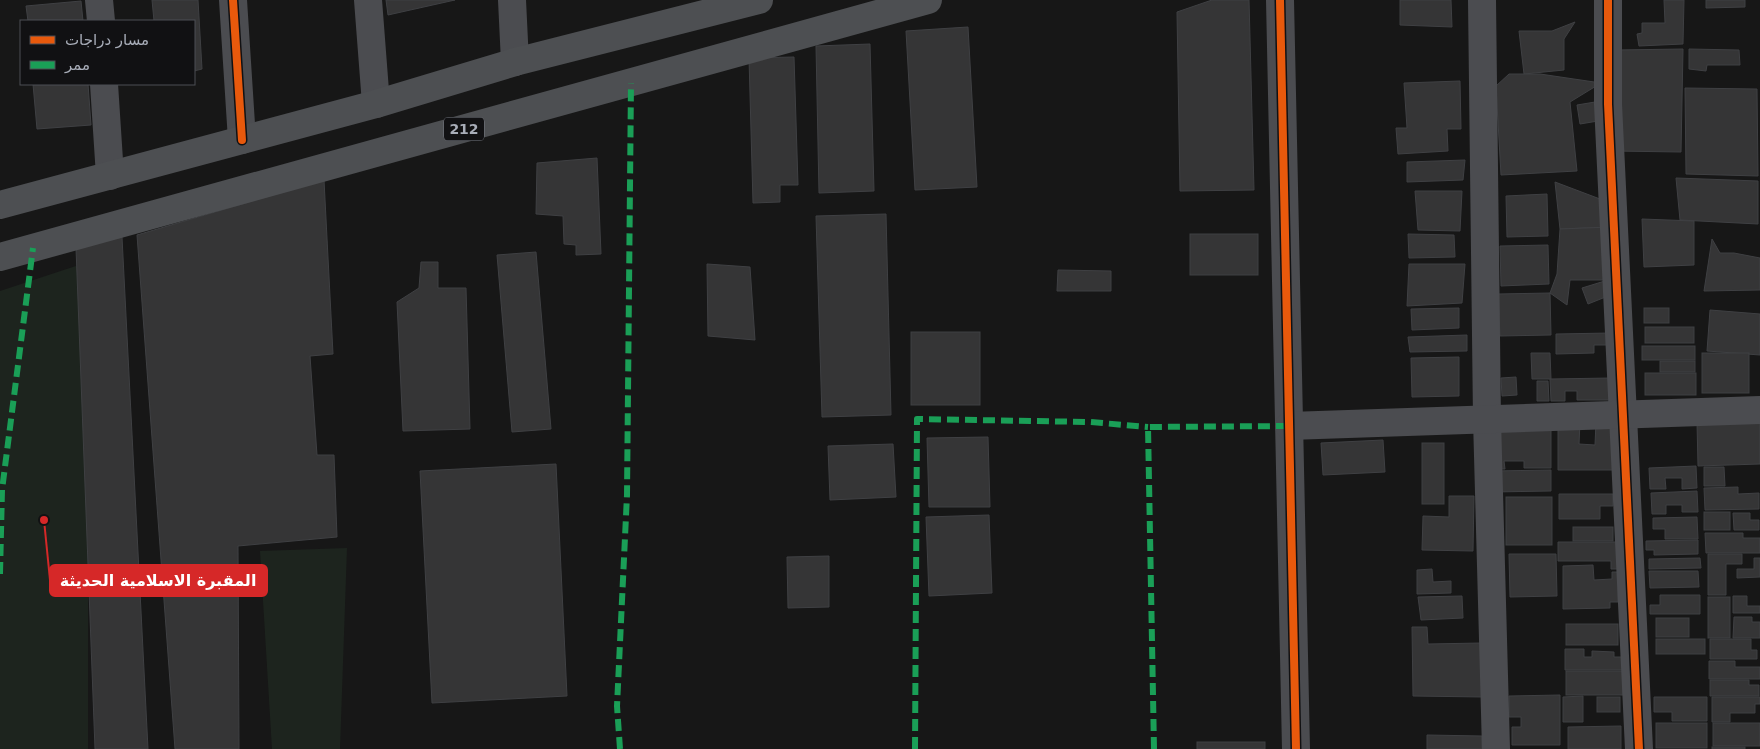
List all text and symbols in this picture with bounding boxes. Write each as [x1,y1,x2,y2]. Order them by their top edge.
legend [20,20,195,85]
text: مسار دراجات [65,31,149,49]
text: ممر [64,56,90,74]
road number: 212 [444,118,484,140]
callout: المقبرة الاسلامية الحديثة [50,565,267,596]
text: المقبرة الاسلامية الحديثة [60,571,256,590]

